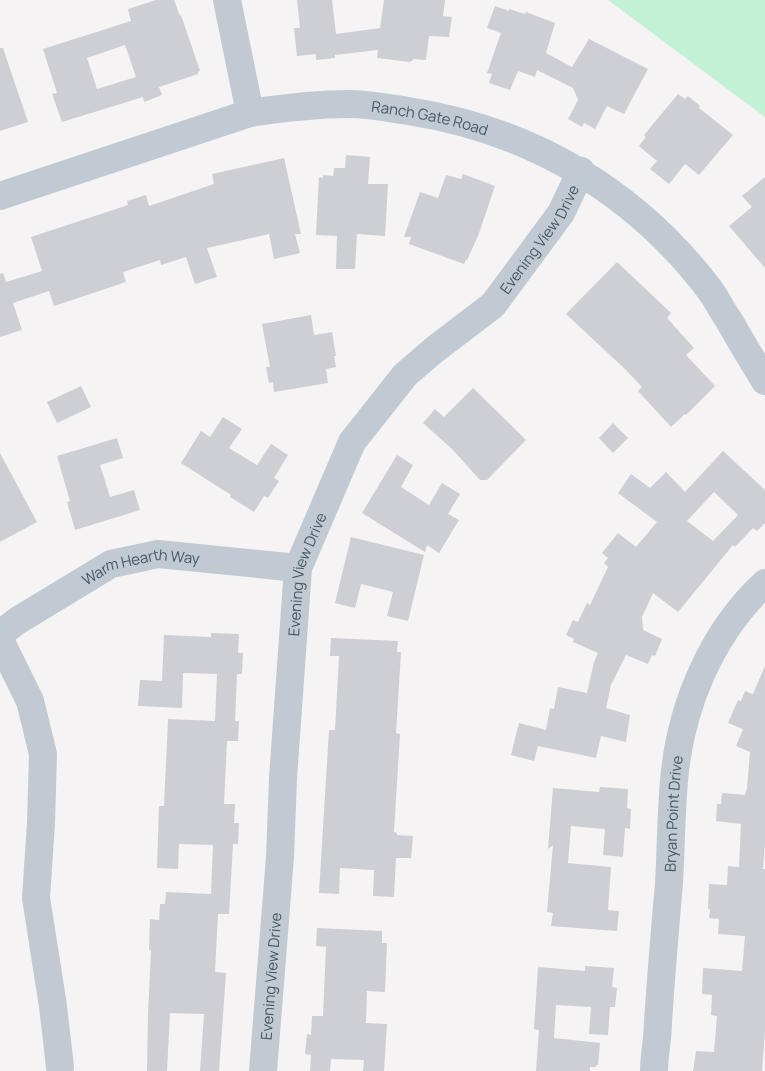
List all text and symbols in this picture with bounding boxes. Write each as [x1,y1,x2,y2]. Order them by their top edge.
street label: Ranch Gate Road [370,95,491,140]
street label: Evening View Drive [494,181,584,298]
street label: Evening View Drive [283,509,331,637]
street label: Warm Hearth Way [78,544,201,590]
street label: Bryan Point Drive [659,754,687,873]
street label: Evening View Drive [255,911,286,1041]

